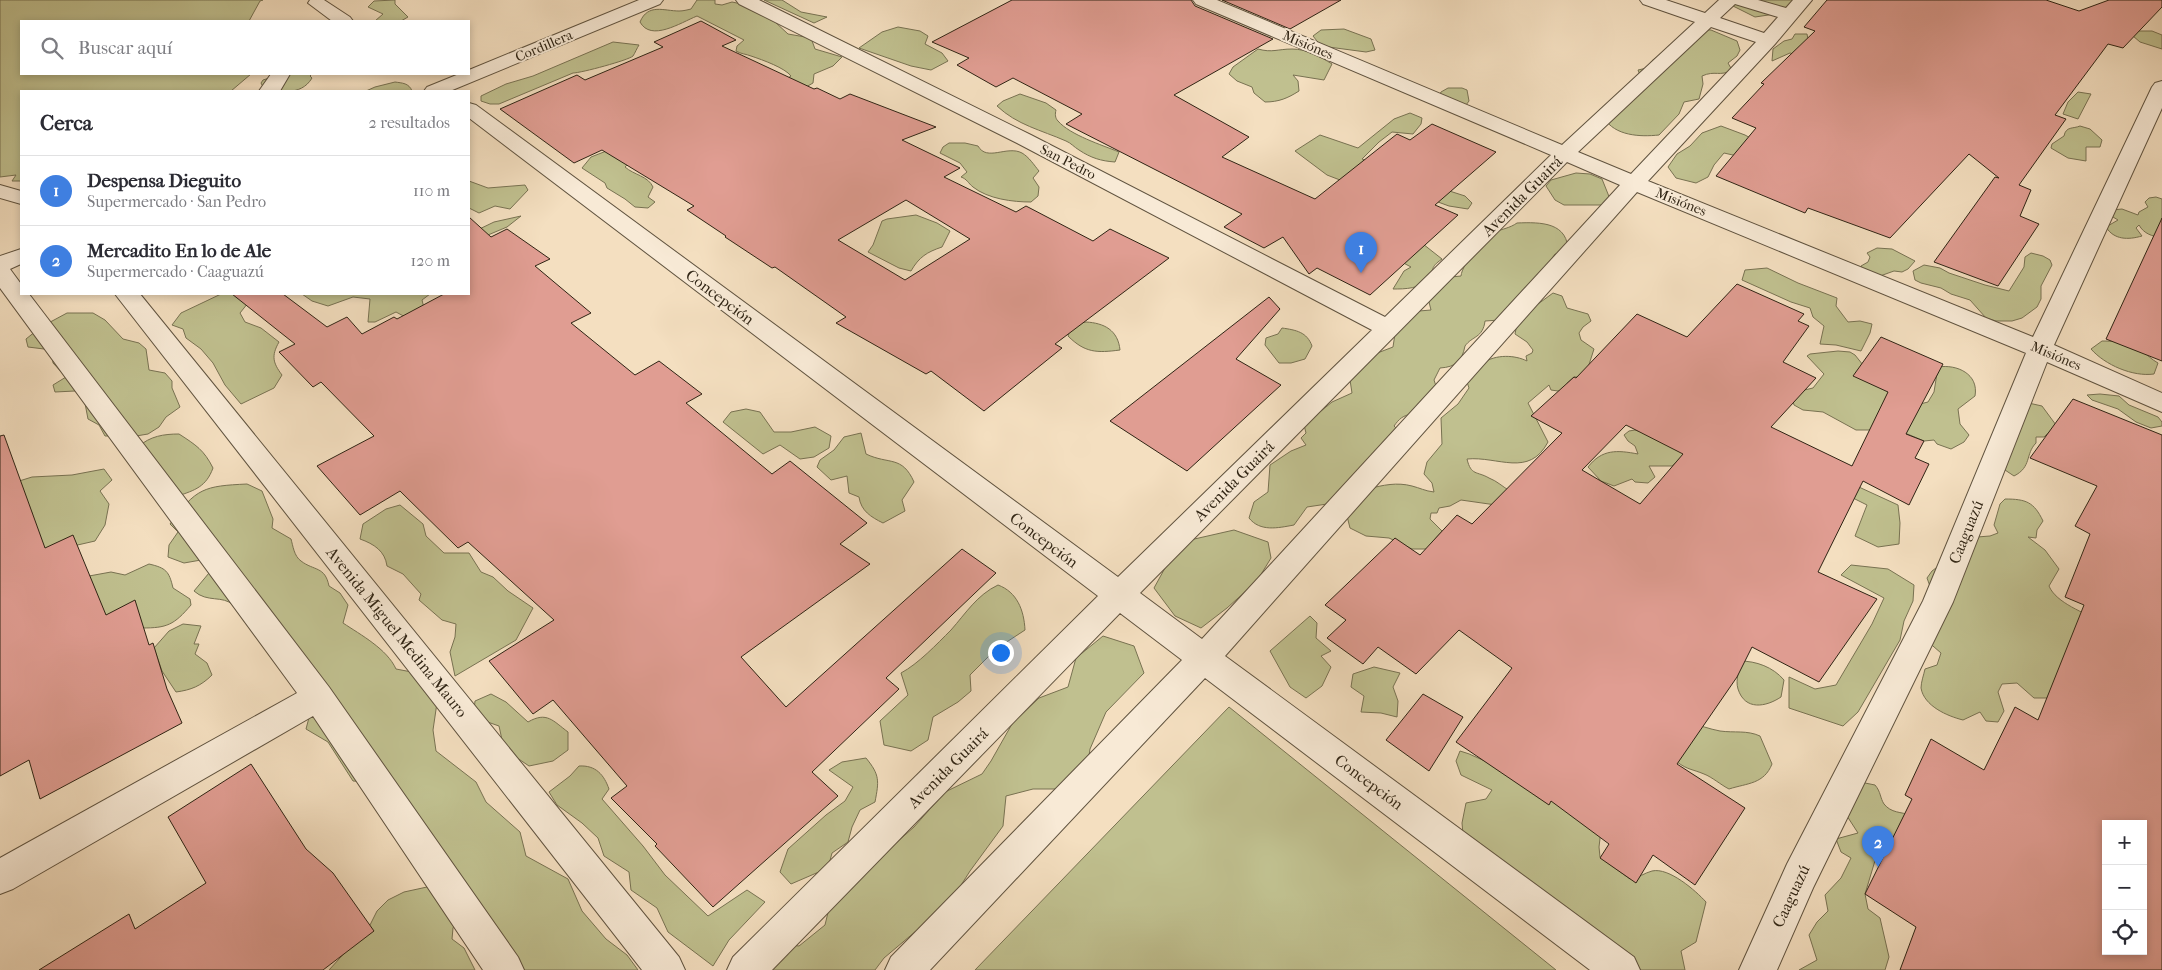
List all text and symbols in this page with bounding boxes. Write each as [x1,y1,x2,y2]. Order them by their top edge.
search box [20,20,470,75]
street label: Cordillera [513,26,576,66]
street label: Misiónes [1280,27,1336,63]
icon: search [38,34,66,62]
text: Buscar aquí [78,37,172,59]
text: Cerca [40,111,92,135]
text: 2 resultados [369,113,450,132]
street label: San Pedro [1037,141,1099,183]
street label: Avenida Guairá [1477,151,1567,241]
text: Despensa Dieguito [87,170,241,192]
text: 1 [53,181,59,200]
text: 110 m [413,181,450,200]
street label: Misiónes [1653,184,1709,220]
text: Supermercado · San Pedro [87,192,266,211]
pin: 1 [1345,232,1377,273]
text: Mercadito En lo de Ale [87,240,271,262]
text: 2 [52,251,60,270]
text: 120 m [411,251,450,270]
text: Supermercado · Caaguazú [87,262,264,281]
street label: Concepción [682,265,758,329]
street label: Misiónes [2028,338,2084,374]
street label: Avenida Guairá [1189,436,1279,526]
street label: Caaguazú [1945,497,1987,567]
street label: Concepción [1006,508,1082,572]
street label: Avenida Miguel Medina Mauro [322,542,472,721]
your location [988,640,1014,666]
street label: Avenida Guairá [903,723,993,813]
street label: Concepción [1331,750,1407,814]
map controls [2102,820,2147,955]
button: + [2102,820,2147,865]
pin: 2 [1862,826,1894,867]
street label: Caaguazú [1768,862,1814,930]
button: − [2102,865,2147,910]
button: locate [2102,910,2147,955]

